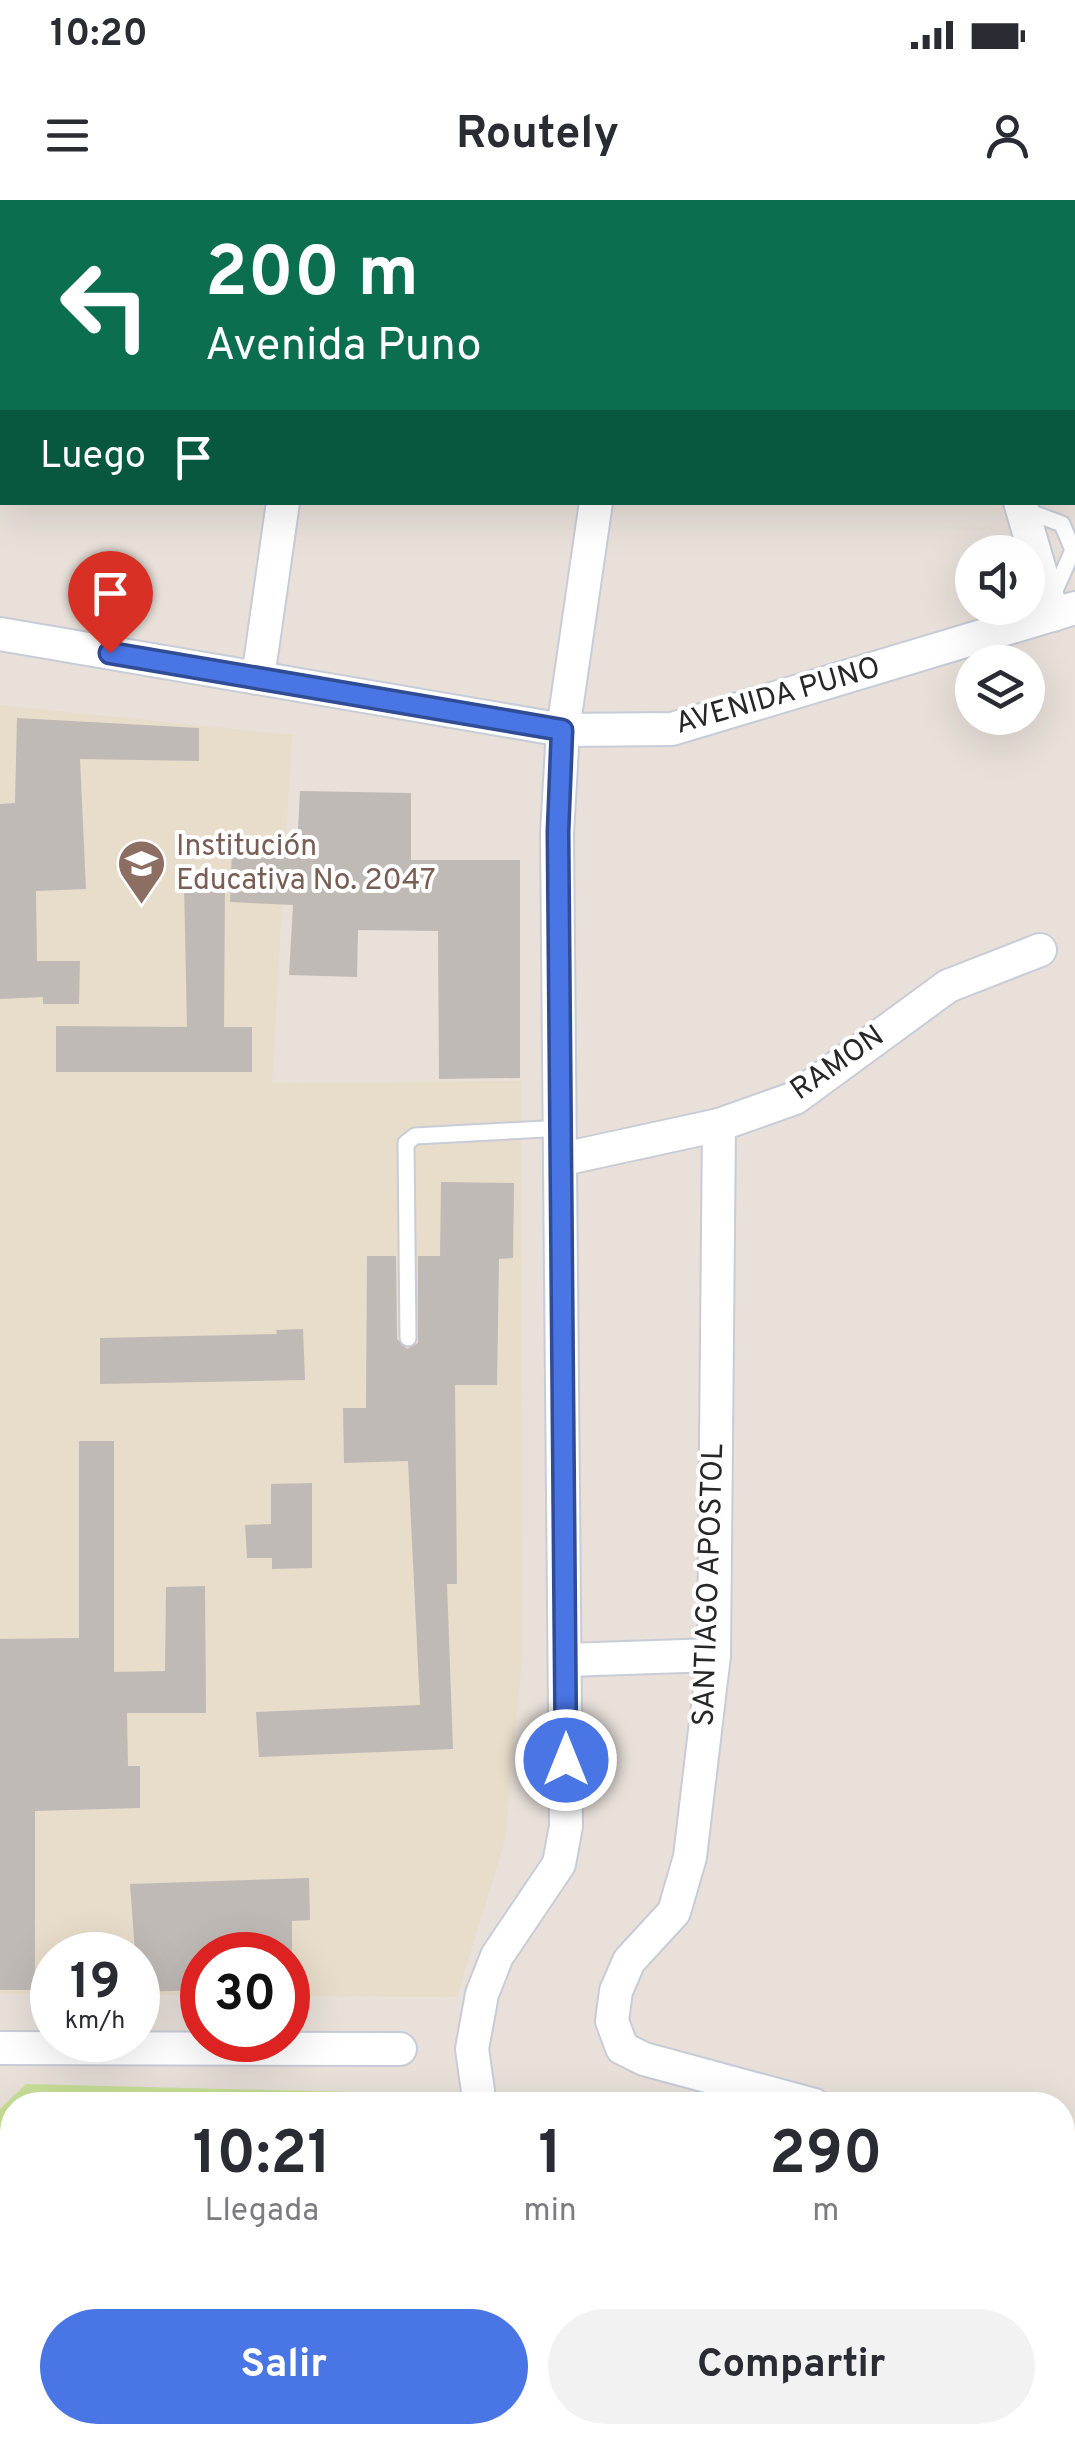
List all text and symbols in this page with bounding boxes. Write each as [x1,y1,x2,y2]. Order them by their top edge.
text: 10:20 [50,11,148,60]
text: Routely [456,107,619,164]
icon: menu [40,108,95,163]
icon: person [980,108,1035,163]
text: 200 m [205,232,419,321]
icon: left [40,240,170,370]
text: Avenida Puno [205,319,482,376]
icon: arrive [166,430,221,485]
text: Luego [40,433,146,482]
map controls [955,535,1045,735]
button: sound [955,535,1045,625]
pin [68,551,153,654]
icon: arrive [83,566,138,621]
button: layers [955,645,1045,735]
street label: AVENIDA PUNO [671,650,885,744]
place label: Institución Educativa No. 2047 [176,829,436,900]
school or university icon: Institución Educativa No. 2047 [115,838,167,906]
street label: RAMON [784,1018,892,1110]
street label: SANTIAGO APOSTOL [687,1443,733,1727]
position arrow [514,1708,618,1812]
speed limit sign: 30 [180,1932,310,2062]
text: 19 [70,1953,120,2016]
text: km/h [65,2006,125,2038]
text: 10:21 [192,2119,331,2195]
text: 1 [538,2119,562,2195]
text: 290 [769,2119,883,2195]
text: Llegada [205,2192,319,2232]
text: min [524,2192,577,2232]
text: m [812,2192,839,2232]
button: Salir [40,2309,528,2424]
button: Compartir [548,2309,1035,2424]

